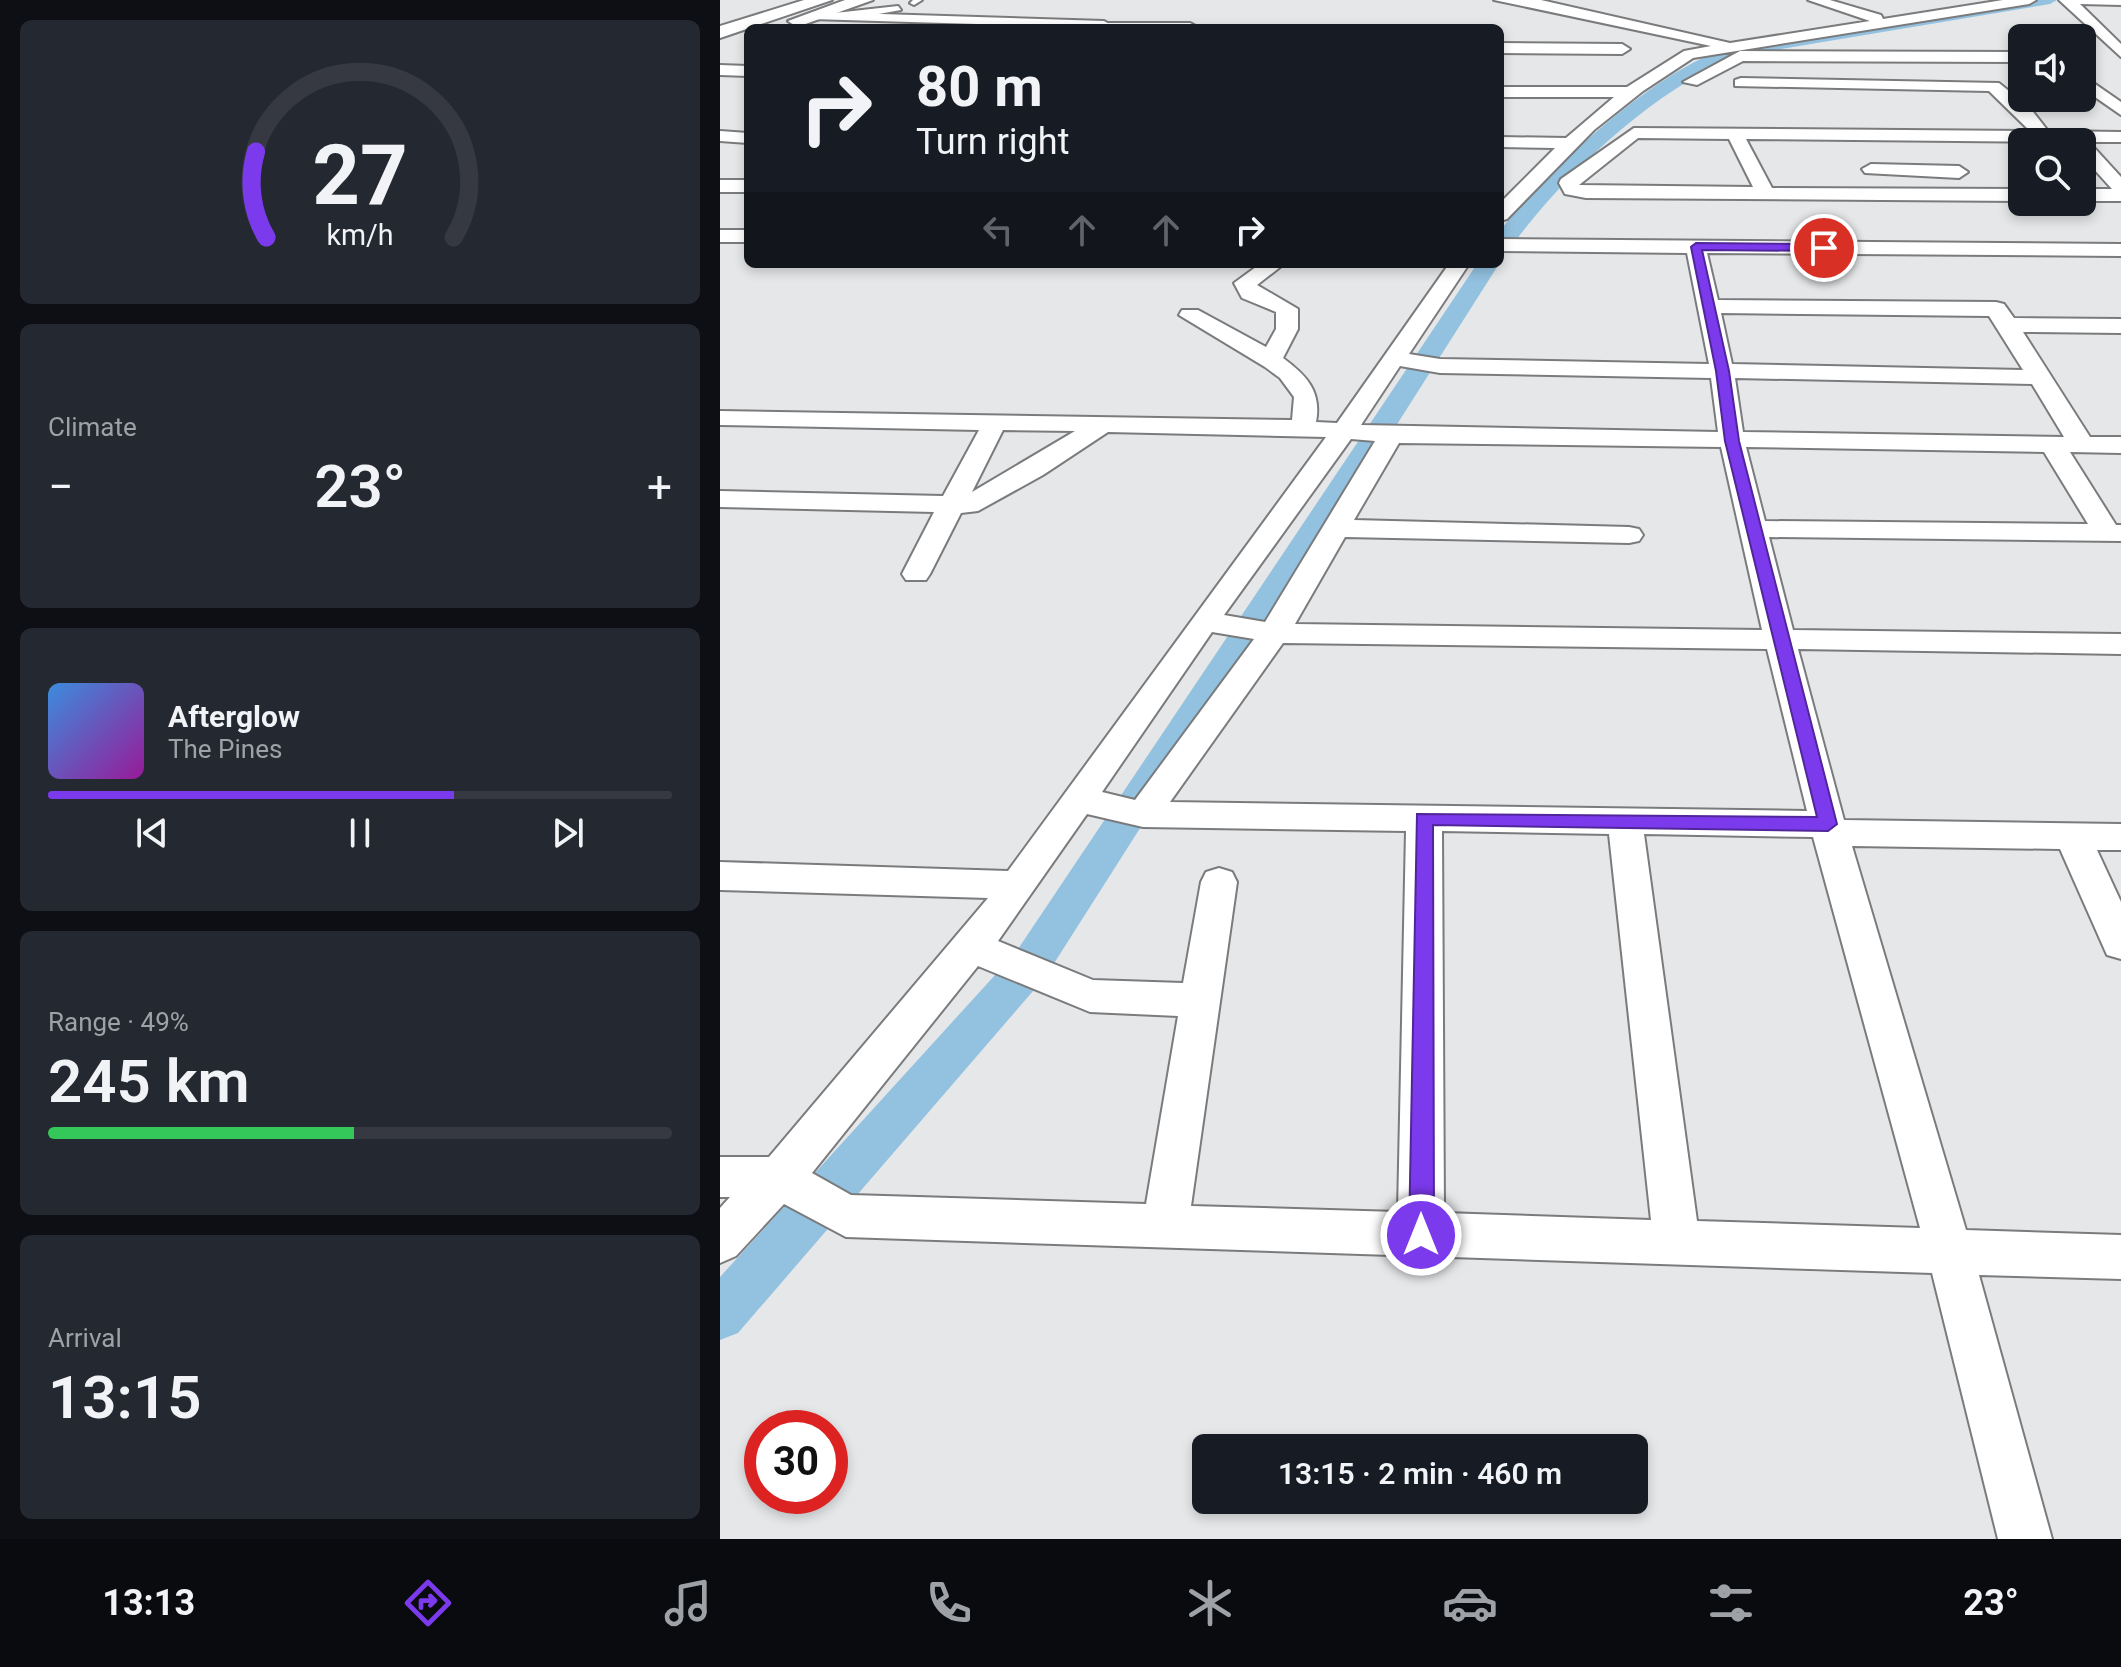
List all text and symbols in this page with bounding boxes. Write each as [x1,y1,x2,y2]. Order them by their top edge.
map controls [2008,24,2096,216]
button: sound [2008,24,2096,112]
text: 80 m [916,54,1043,120]
icon: right [784,56,888,160]
text: Turn right [916,121,1069,163]
text: 27 [312,126,408,223]
button: search [2008,128,2096,216]
icon: left [976,208,1020,252]
icon: ahead [1060,208,1104,252]
icon: ahead [1144,208,1188,252]
icon: right [1228,208,1272,252]
pin [1790,214,1858,282]
text: km/h [326,218,394,252]
icon: arrive [1802,226,1846,270]
text: Climate [48,412,137,442]
text: 23° [314,451,406,522]
text: − [48,461,73,513]
text: + [647,461,672,513]
text: Afterglow [168,699,300,734]
text: The Pines [168,734,282,764]
icon: previous [130,811,174,855]
icon: pause [338,811,382,855]
icon: next [546,811,590,855]
text: Range · 49% [48,1007,189,1037]
text: 245 km [48,1046,250,1117]
position arrow [1379,1193,1463,1277]
text: Arrival [48,1323,122,1353]
text: 13:15 [48,1362,201,1433]
speed limit sign: 30 [744,1410,848,1514]
text: 13:15 · 2 min · 460 m [1278,1456,1562,1491]
icon: directions [400,1575,456,1631]
icon: music [660,1575,716,1631]
icon: phone [921,1575,977,1631]
icon: climate [1182,1575,1238,1631]
icon: car [1442,1575,1498,1631]
icon: filters [1703,1575,1759,1631]
text: 13:13 [102,1582,195,1624]
text: 23° [1963,1582,2019,1624]

